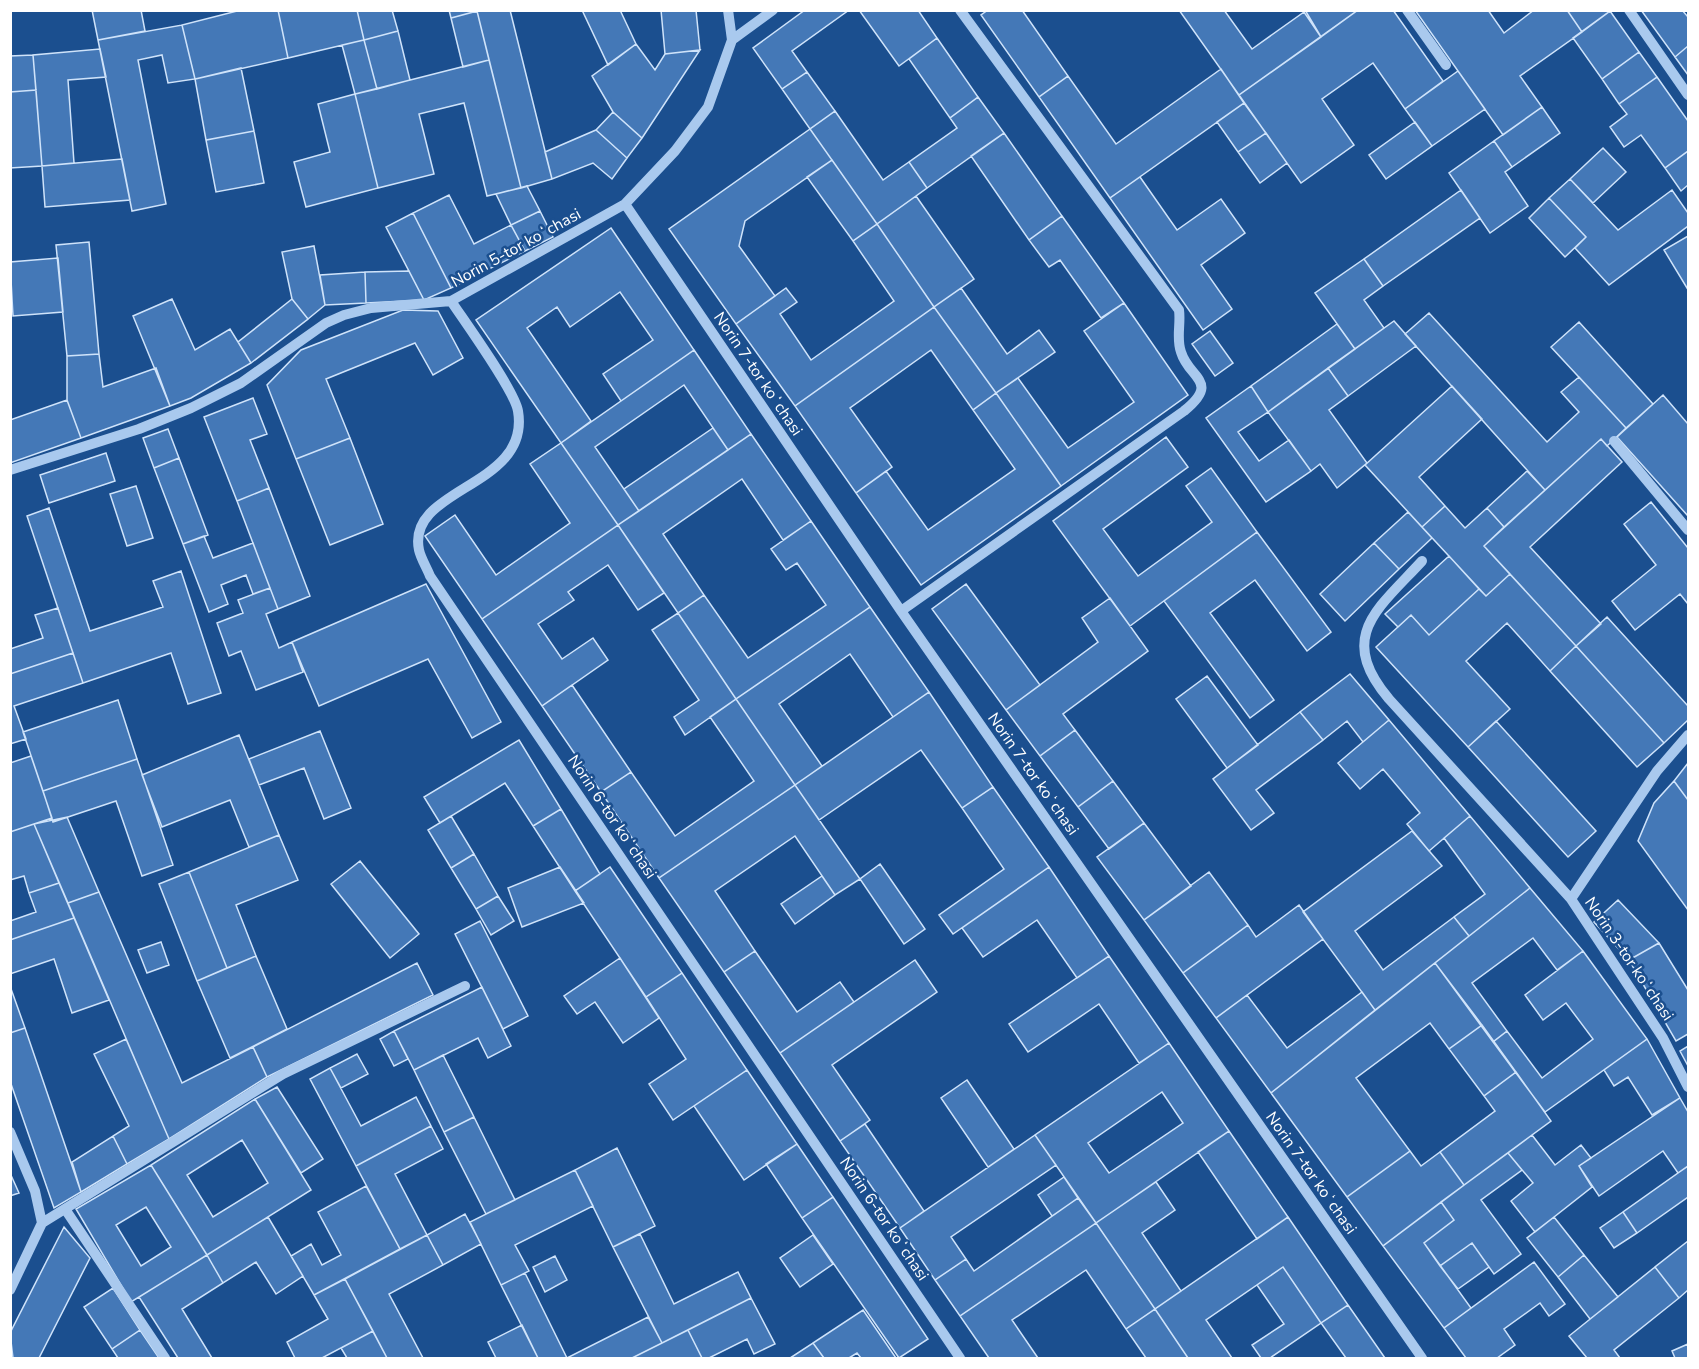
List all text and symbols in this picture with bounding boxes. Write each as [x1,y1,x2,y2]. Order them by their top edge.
street label: Norin 5-tor koʻchasi [447,203,585,293]
street label: Norin 7-tor koʻchasi [708,308,808,440]
street label: Norin 7-tor koʻchasi [982,708,1084,840]
street label: Norin 6-tor koʻchasi [562,751,662,883]
street label: Norin 3-tor koʻchasi [1579,893,1679,1025]
street label: Norin 7-tor koʻchasi [1260,1107,1362,1239]
street label: Norin 6-tor koʻchasi [834,1153,934,1285]

